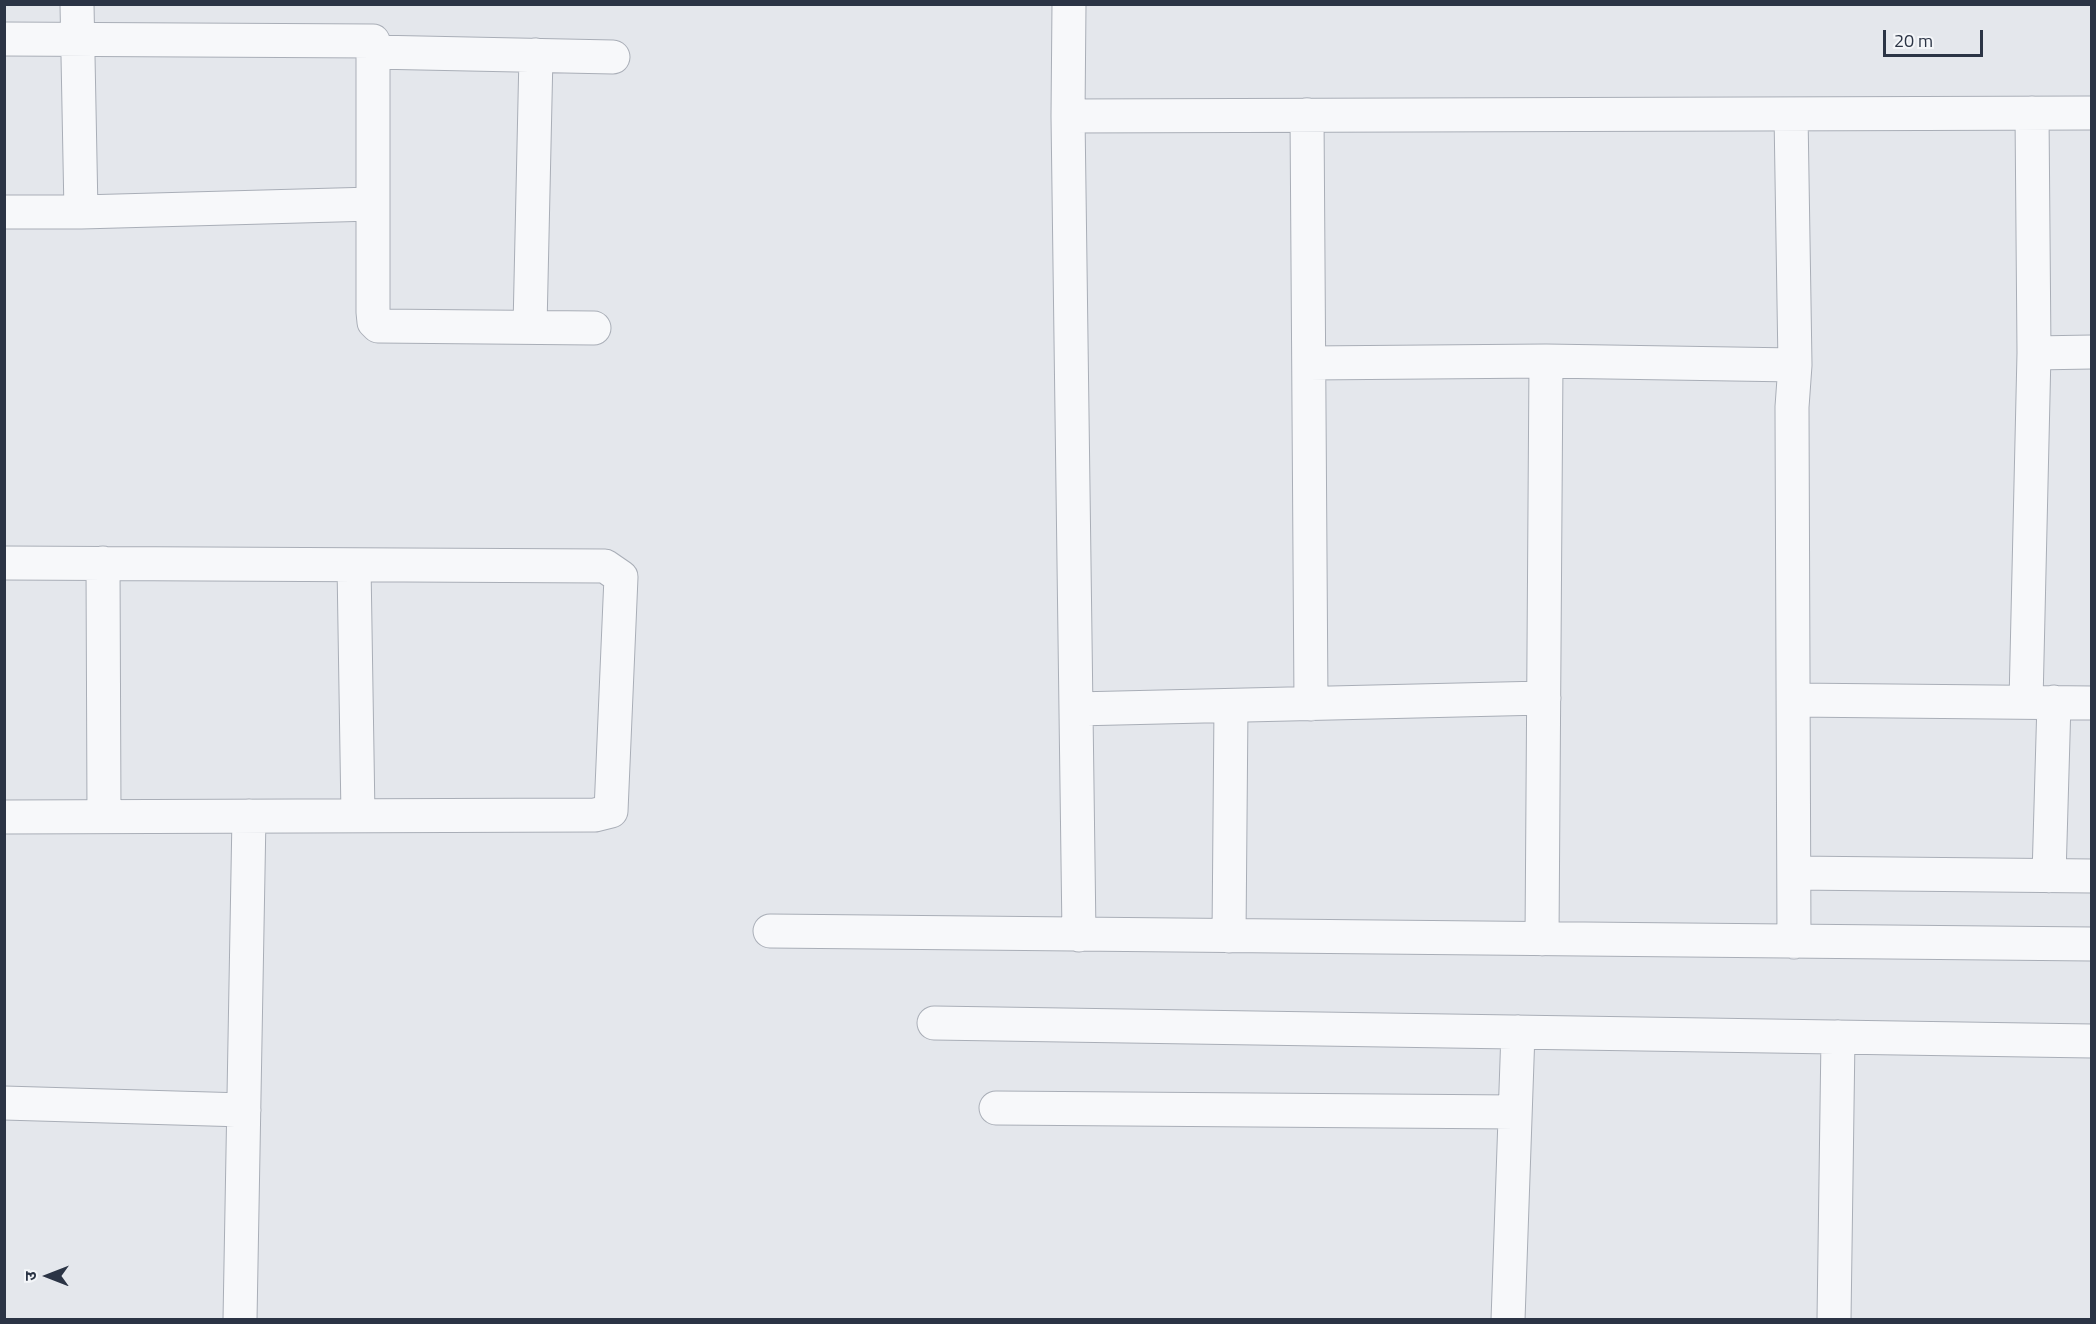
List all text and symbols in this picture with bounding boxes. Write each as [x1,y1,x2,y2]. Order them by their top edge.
scale bar [1886,18,1986,56]
text: 20 m [1894,27,1933,54]
north arrow [18,1246,78,1306]
text: उ [18,1271,42,1281]

